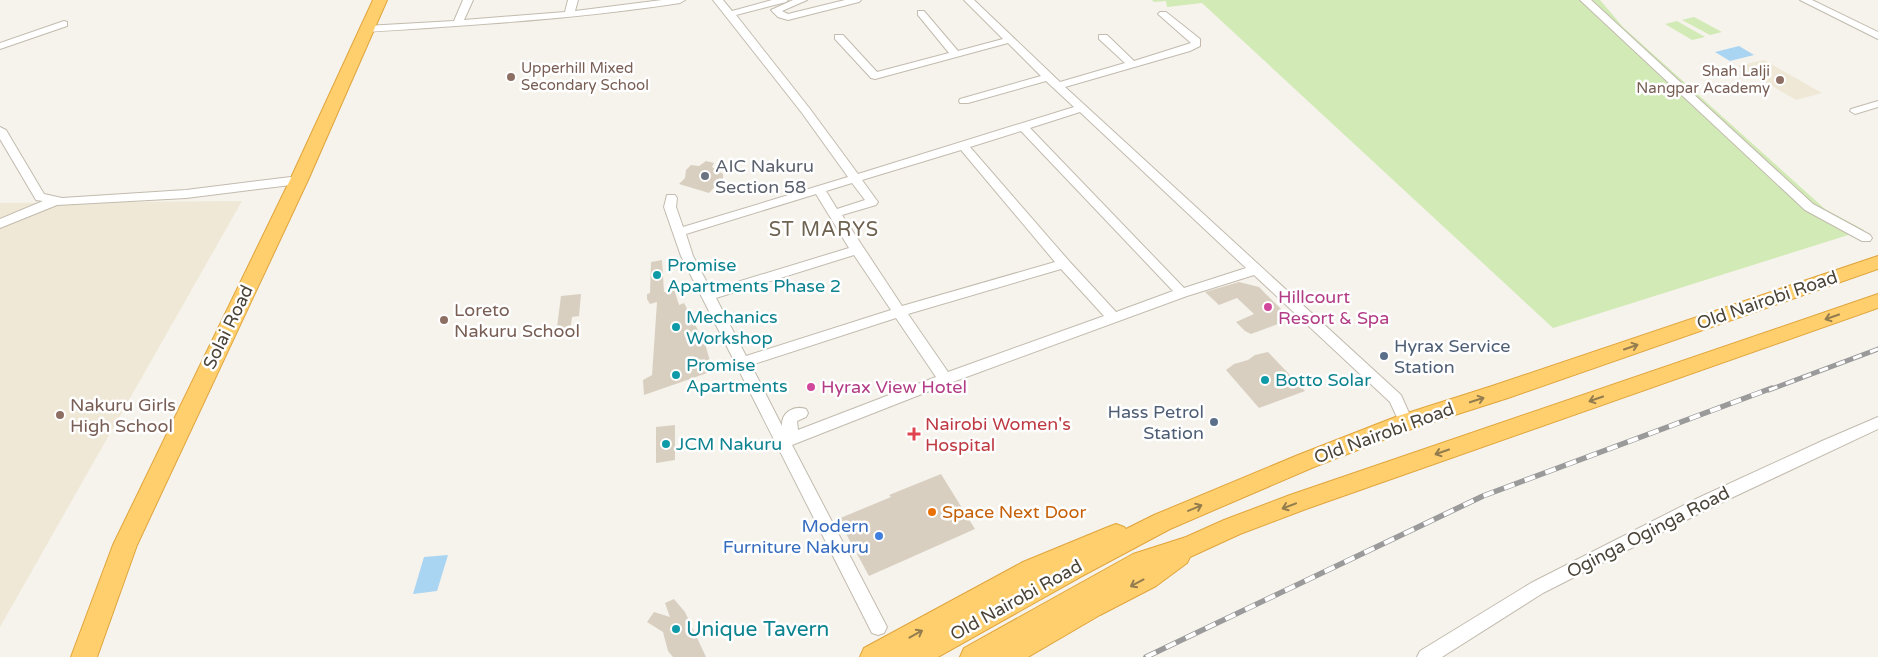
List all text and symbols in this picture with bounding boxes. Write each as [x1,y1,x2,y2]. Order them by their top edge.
place label: Upperhill Mixed Secondary School [521,59,649,94]
place label: Shah Lalji Nangpar Academy [1636,62,1770,97]
marker: Upperhill Mixed Secondary School [505,71,517,83]
marker: Shah Lalji Nangpar Academy [1774,74,1786,86]
place label: AIC Nakuru Section 58 [715,155,814,198]
marker: AIC Nakuru Section 58 [699,170,711,182]
district label: ST MARYS [769,218,879,242]
place label: Promise Apartments Phase 2 [667,254,841,297]
street label: Old Nairobi Road [1694,266,1840,334]
marker: Promise Apartments Phase 2 [651,269,663,281]
street label: Solai Road [198,281,258,373]
place label: Hillcourt Resort & Spa [1278,286,1389,329]
place label: Loreto Nakuru School [454,299,580,342]
marker: Hillcourt Resort & Spa [1262,301,1274,313]
place label: Mechanics Workshop [686,306,778,349]
one-way arrow [1824,313,1840,323]
marker: Loreto Nakuru School [438,314,450,326]
marker: Mechanics Workshop [670,321,682,333]
place label: Hyrax Service Station [1394,335,1510,378]
one-way arrow [1623,342,1639,351]
marker: Hyrax Service Station [1378,350,1390,362]
place label: Promise Apartments [686,354,788,397]
marker: Promise Apartments [670,369,682,381]
place label: Botto Solar [1275,369,1371,391]
marker: Botto Solar [1259,374,1271,386]
place label: Hyrax View Hotel [821,376,967,398]
marker: Hyrax View Hotel [805,381,817,393]
place label: Nakuru Girls High School [70,394,176,437]
one-way arrow [1469,394,1485,404]
one-way arrow [1588,395,1604,405]
street label: Old Nairobi Road [1311,397,1457,469]
place label: Hass Petrol Station [1107,401,1204,444]
marker: Nakuru Girls High School [54,409,66,421]
place label: Nairobi Women's Hospital [925,413,1071,456]
marker: Hass Petrol Station [1208,416,1220,428]
marker: Nairobi Women's Hospital [907,427,921,441]
place label: JCM Nakuru [676,433,782,455]
marker: JCM Nakuru [660,438,672,450]
one-way arrow [1435,448,1450,457]
street label: Oginga Oginga Road [1563,481,1733,583]
place label: Space Next Door [942,501,1086,523]
one-way arrow [1187,502,1202,512]
one-way arrow [1281,502,1297,511]
marker: Space Next Door [926,506,938,518]
place label: Modern Furniture Nakuru [723,515,869,558]
marker: Modern Furniture Nakuru [873,530,885,542]
street label: Old Nairobi Road [946,555,1086,645]
one-way arrow [1129,578,1144,588]
place label: Unique Tavern [686,617,829,642]
marker: Unique Tavern [670,623,682,635]
one-way arrow [908,629,923,639]

